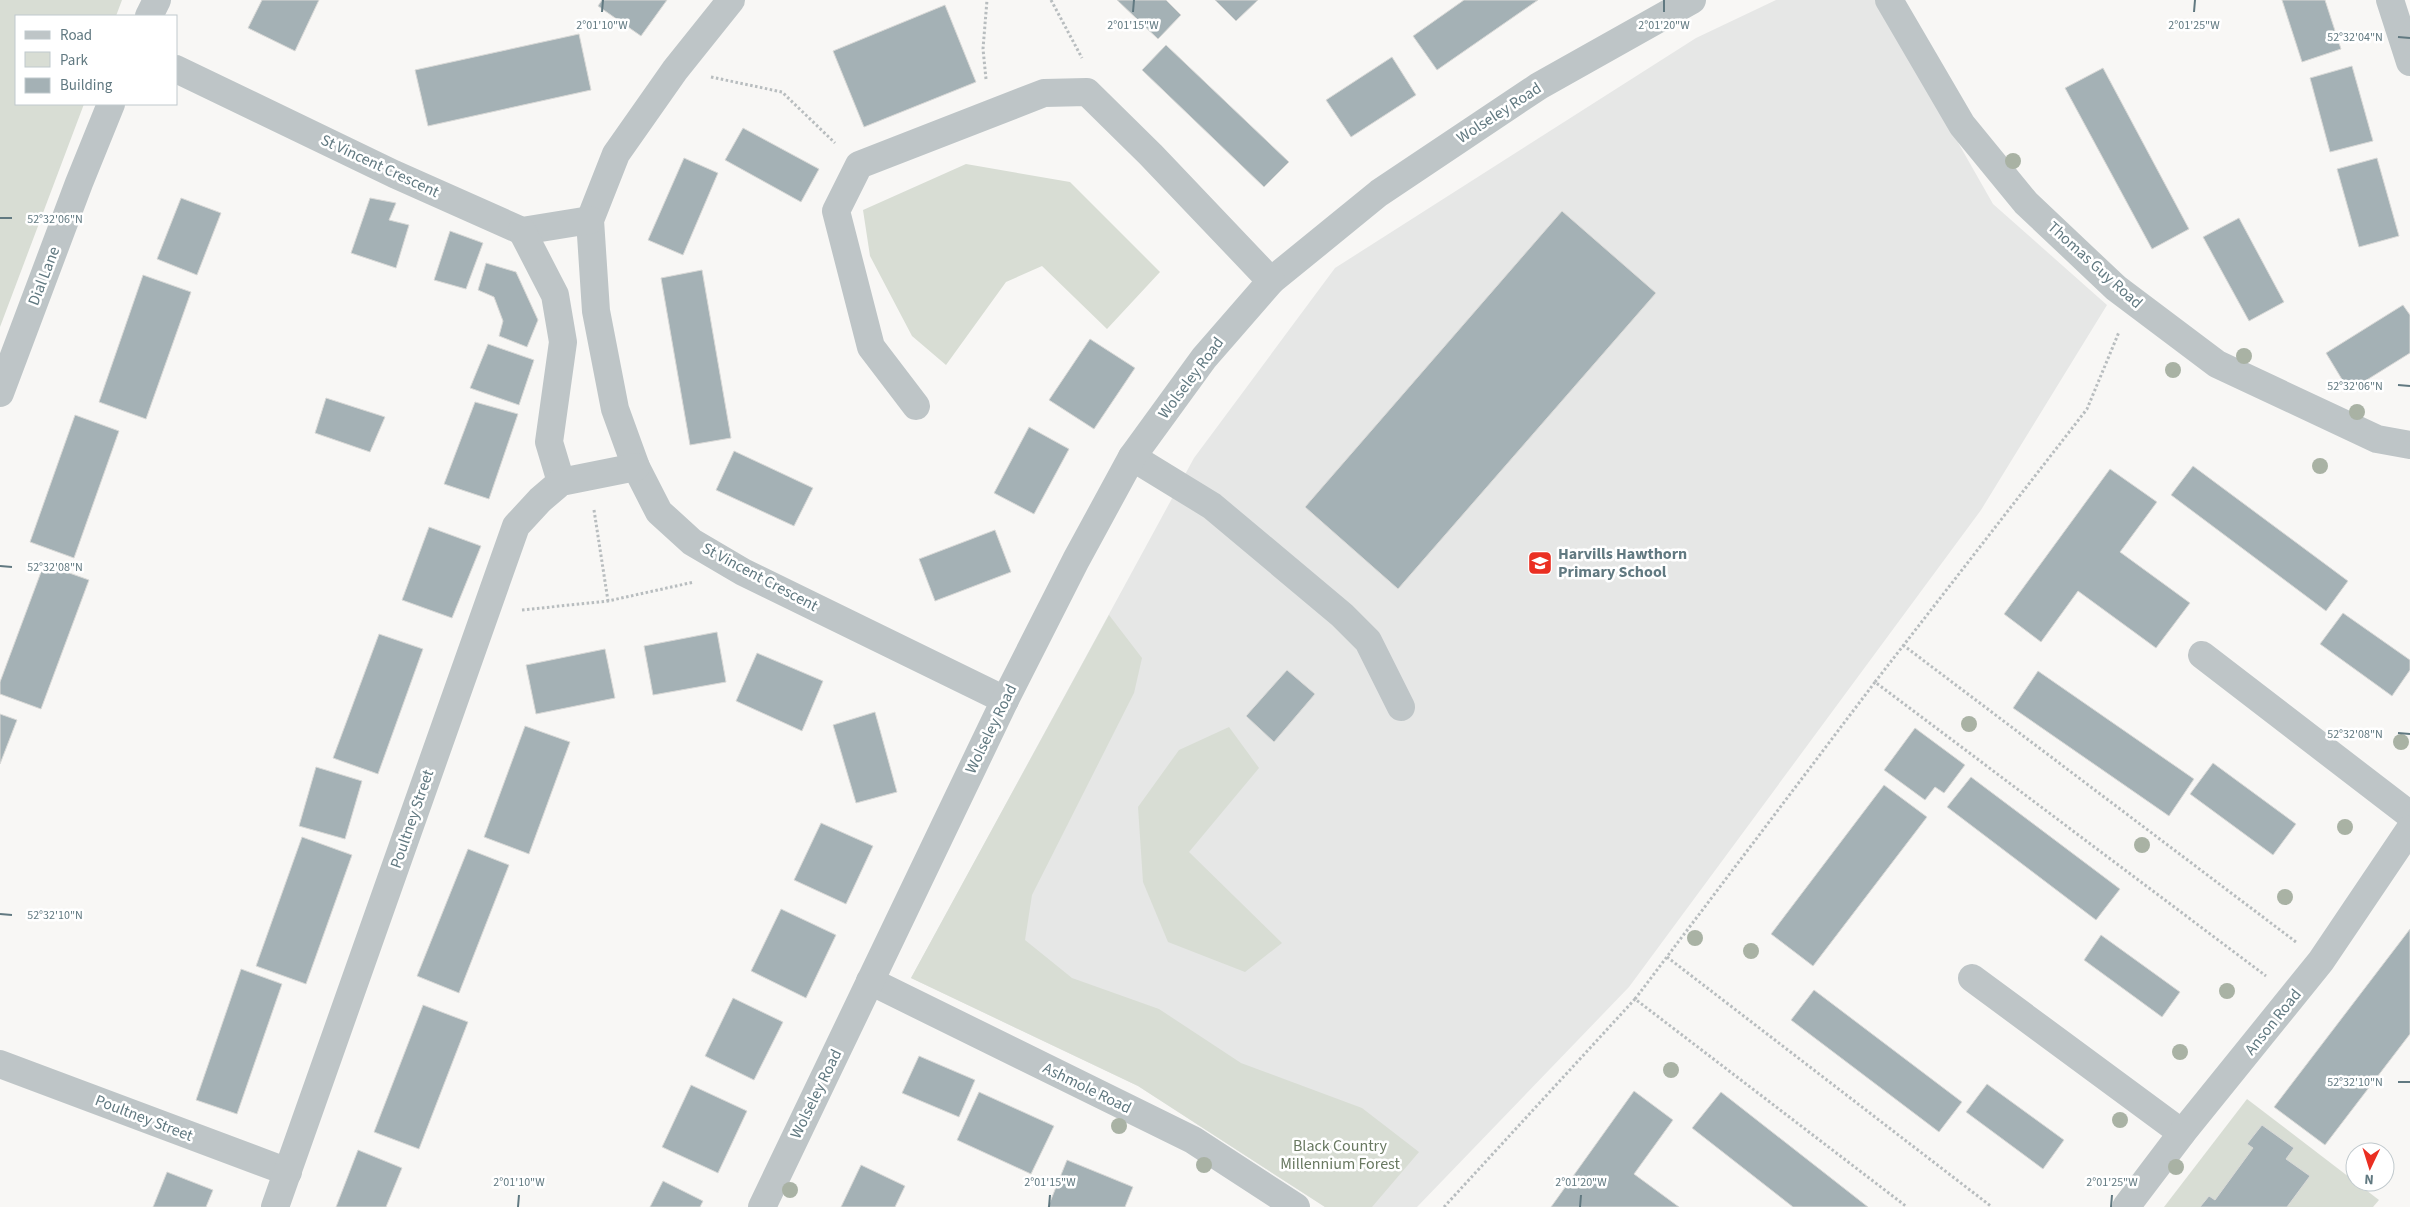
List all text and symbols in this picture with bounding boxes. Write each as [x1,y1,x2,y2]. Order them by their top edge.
legend [15,15,178,105]
text: 2°01'10"W [576,17,628,34]
text: 2°01'15"W [1107,17,1159,34]
text: 2°01'20"W [1638,17,1690,34]
text: 2°01'25"W [2168,17,2220,34]
text: Road [60,25,92,46]
text: 52°32'04"N [2327,29,2383,46]
text: Park [60,50,89,71]
text: Building [60,75,113,96]
street label: Wolseley Road [1452,77,1546,149]
street label: St Vincent Crescent [317,129,443,203]
text: 52°32'06"N [27,211,83,228]
street label: Thomas Guy Road [2043,216,2147,314]
street label: Dial Lane [23,243,65,309]
street label: Wolseley Road [1153,333,1229,423]
text: 52°32'06"N [2327,378,2383,395]
street label: St Vincent Crescent [698,537,822,617]
place label: Harvills Hawthorn Primary School [1558,543,1687,583]
school or university icon: Harvills Hawthorn Primary School [1527,550,1553,576]
text: 52°32'08"N [27,559,83,576]
street label: Wolseley Road [960,681,1022,777]
text: 52°32'08"N [2327,726,2383,743]
street label: Poultney Street [385,766,439,871]
text: 52°32'10"N [27,907,83,924]
street label: Anson Road [2240,984,2306,1060]
street label: Wolseley Road [785,1046,847,1142]
street label: Ashmole Road [1039,1057,1135,1119]
text: 52°32'10"N [2327,1074,2383,1091]
street label: Poultney Street [92,1089,197,1147]
park label: Black Country Millennium Forest [1280,1135,1400,1175]
north arrow [2345,1142,2395,1192]
text: N [2364,1169,2375,1189]
text: 2°01'10"W [493,1174,545,1191]
text: 2°01'15"W [1024,1174,1076,1191]
text: 2°01'20"W [1555,1174,1607,1191]
text: 2°01'25"W [2086,1174,2138,1191]

